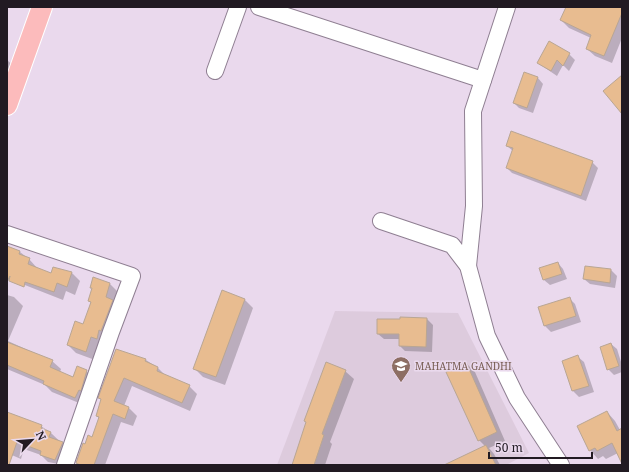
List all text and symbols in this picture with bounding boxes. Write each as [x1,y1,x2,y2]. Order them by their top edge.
school or university icon: MAHATMA GANDHI [390,355,412,383]
place label: MAHATMA GANDHI [415,359,512,373]
north arrow [12,420,52,460]
text: N [33,428,50,443]
scale bar [489,434,592,460]
text: 50 m [495,439,523,456]

